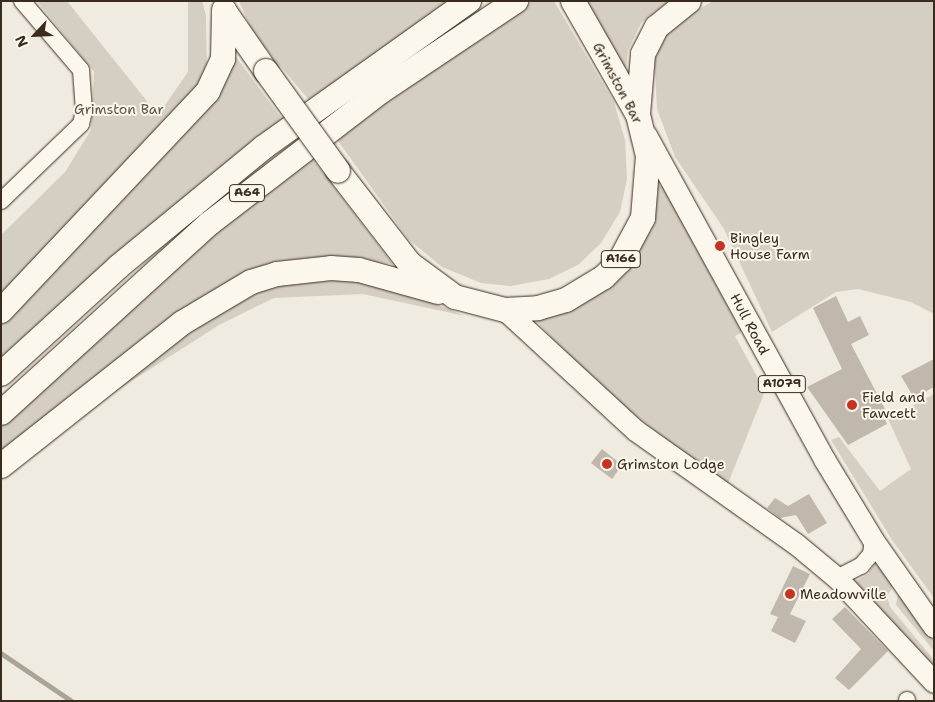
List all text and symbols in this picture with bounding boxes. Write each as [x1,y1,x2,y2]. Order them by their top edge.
north arrow [10,10,60,60]
text: N [11,33,32,50]
street label: Grimston Bar [589,39,647,127]
park label: Grimston Bar [74,101,164,117]
road number: A64 [228,184,266,202]
place label: Bingley House Farm [730,230,810,262]
marker: Bingley House Farm [714,240,726,252]
road number: A166 [600,250,642,268]
street label: Hull Road [727,291,773,357]
road number: A1079 [757,374,807,394]
place label: Field and Fawcett [862,389,925,422]
marker: Field and Fawcett [846,399,858,411]
place label: Grimston Lodge [617,456,725,472]
marker: Grimston Lodge [601,458,613,470]
place label: Meadowville [800,586,887,602]
marker: Meadowville [784,588,796,600]

